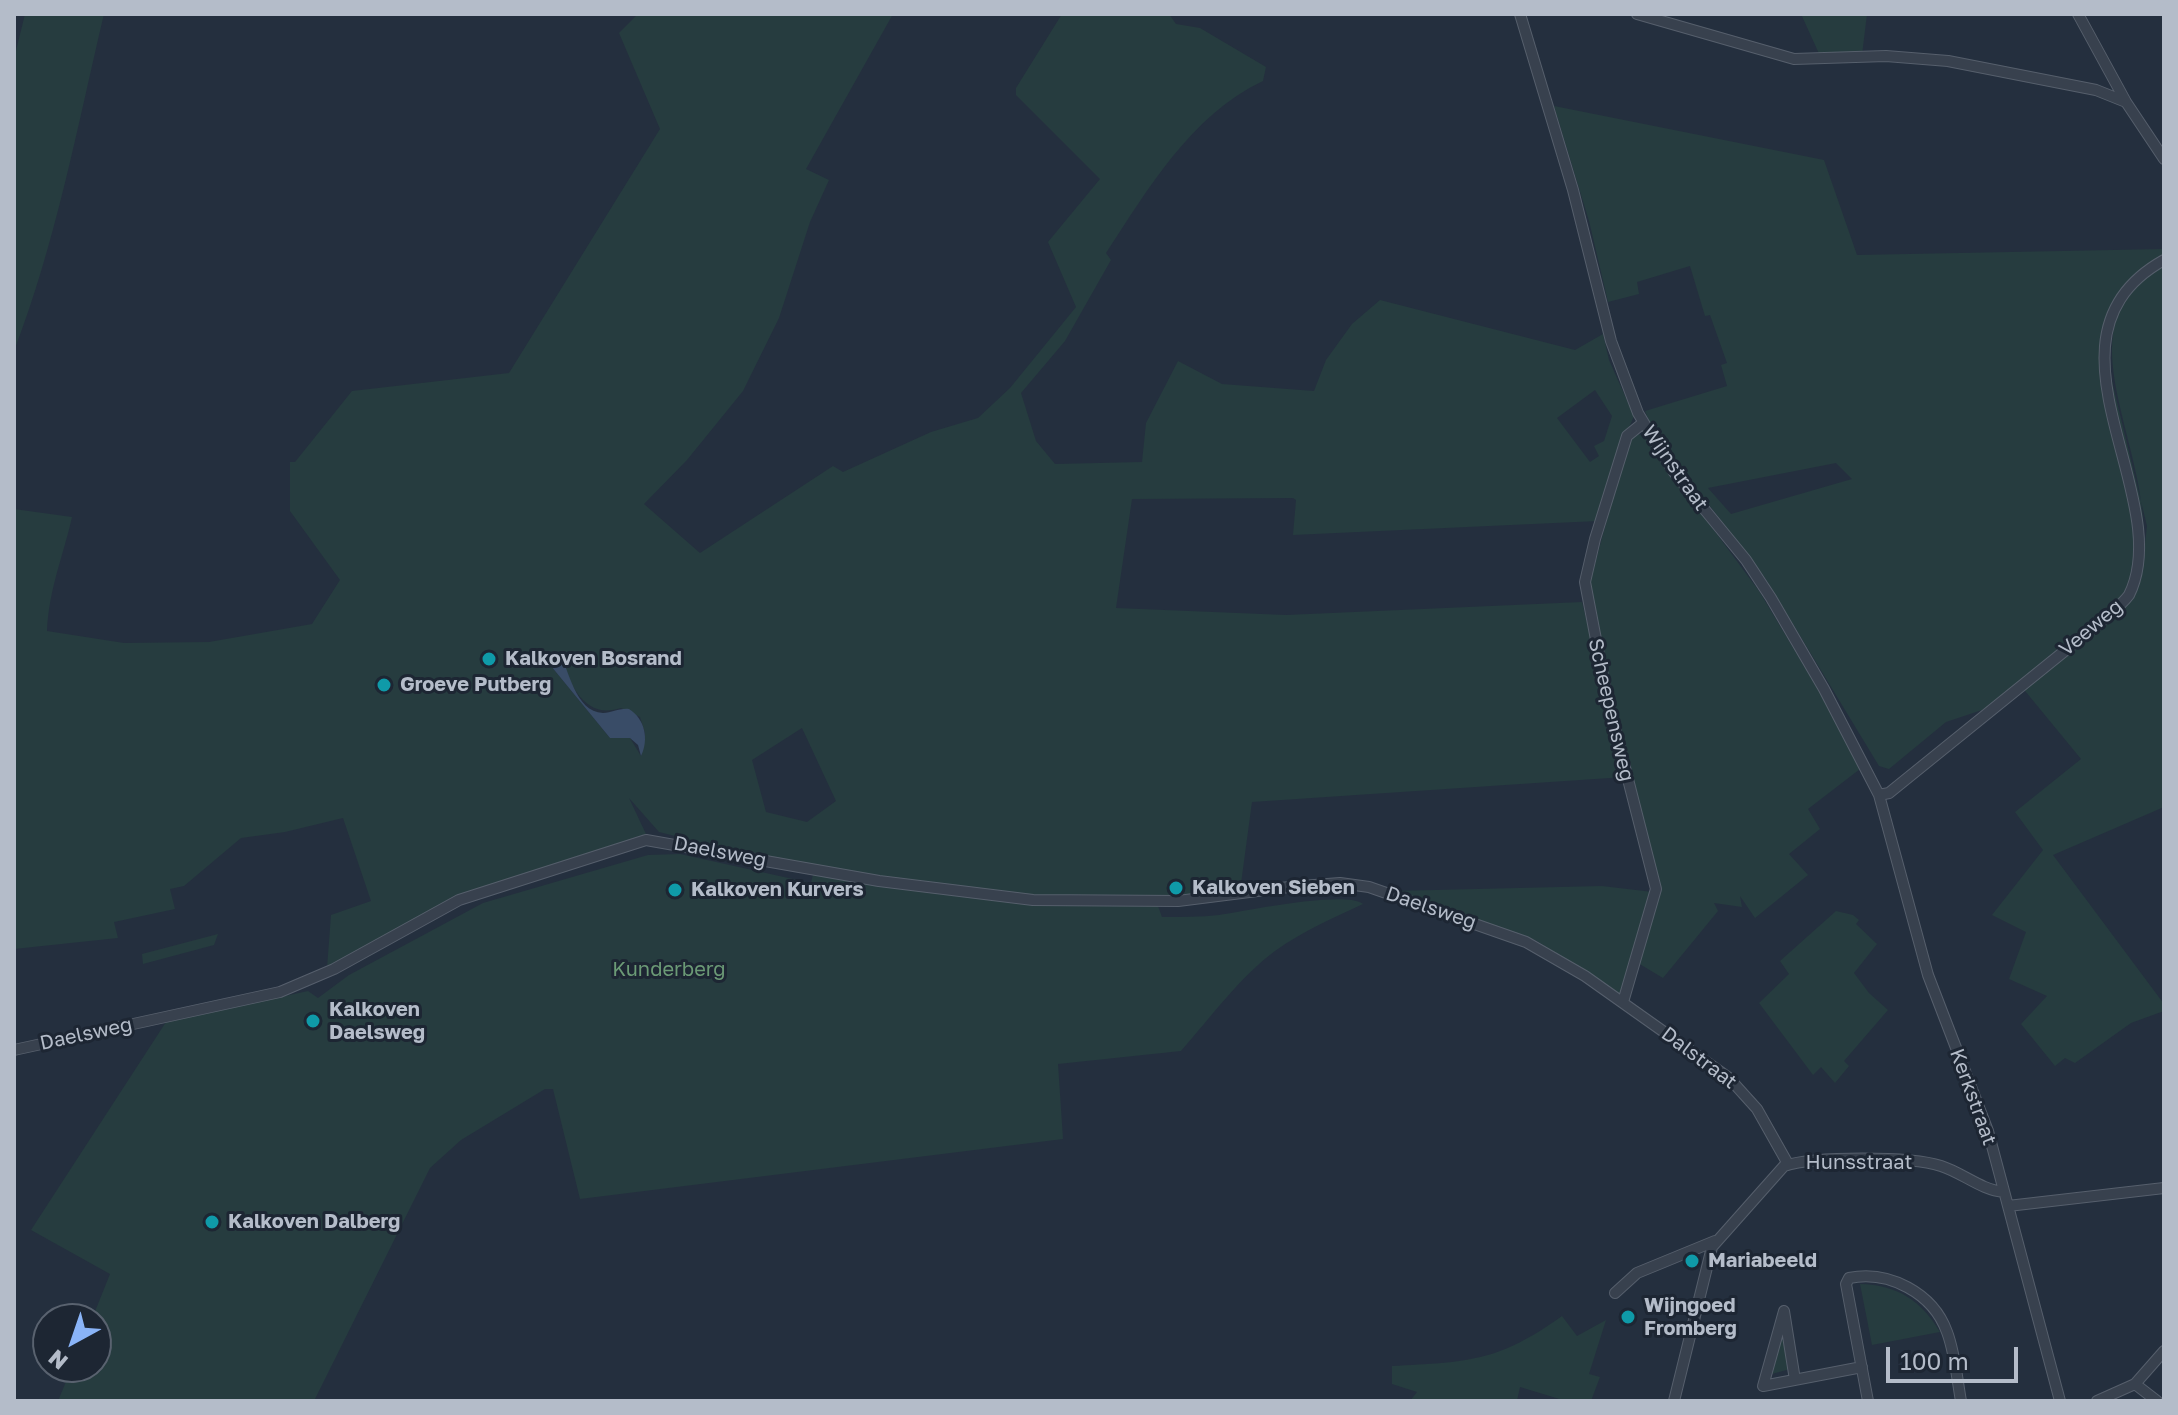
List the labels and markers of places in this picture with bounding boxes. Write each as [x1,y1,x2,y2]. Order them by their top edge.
place label: Kalkoven Bosrand [505,647,682,671]
marker: Kalkoven Bosrand [480,650,498,668]
place label: Groeve Putberg [400,673,551,697]
marker: Groeve Putberg [375,676,393,694]
place label: Kalkoven Sieben [1192,876,1355,900]
place label: Kalkoven Kurvers [691,878,864,902]
marker: Kalkoven Sieben [1167,879,1185,897]
marker: Kalkoven Kurvers [666,881,684,899]
place label: Kalkoven Daelsweg [329,998,425,1045]
marker: Kalkoven Daelsweg [304,1012,322,1030]
place label: Kalkoven Dalberg [228,1210,400,1234]
marker: Kalkoven Dalberg [203,1213,221,1231]
place label: Mariabeeld [1708,1249,1817,1273]
marker: Mariabeeld [1683,1252,1701,1270]
place label: Wijngoed Fromberg [1644,1294,1737,1341]
marker: Wijngoed Fromberg [1619,1308,1637,1326]

